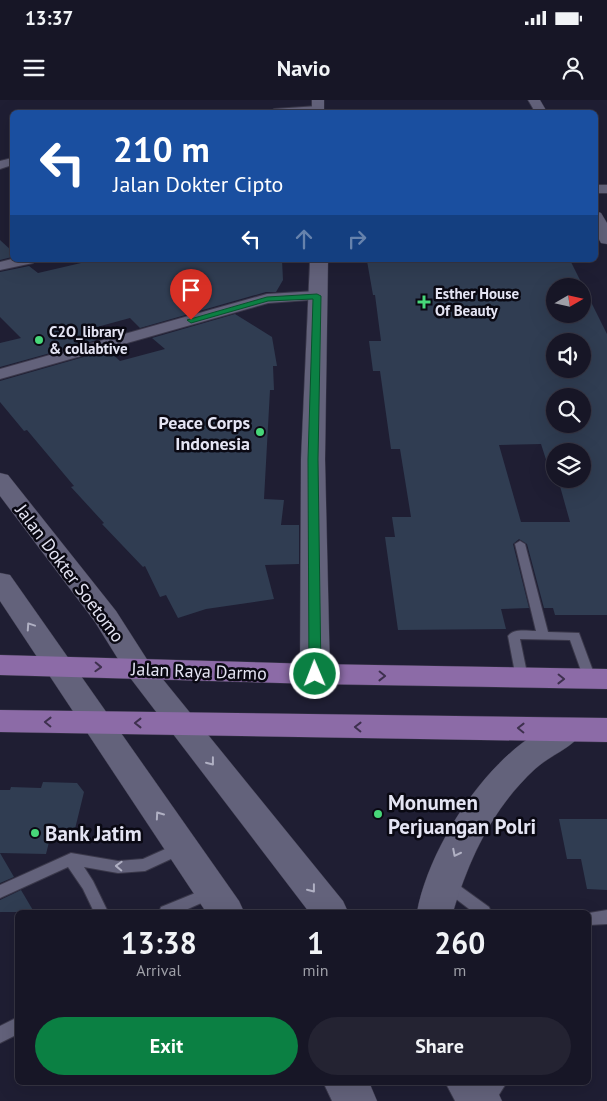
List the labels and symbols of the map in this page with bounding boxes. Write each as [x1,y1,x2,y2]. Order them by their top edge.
pin [170,269,212,320]
north arrow [546,278,591,322]
place label: Esther House Of Beauty [435,284,519,320]
marker: Esther House Of Beauty [417,295,431,309]
place label: C2O_library & collabtive [49,322,128,358]
marker: C2O_library & collabtive [33,334,45,346]
place label: Peace Corps Indonesia [159,411,250,455]
marker: Peace Corps Indonesia [254,426,266,438]
street label: Jalan Dokter Soetomo [10,499,129,647]
one-way arrow [27,622,36,632]
position arrow [288,647,340,699]
street label: Jalan Raya Darmo [130,657,267,685]
one-way arrow [94,662,102,673]
one-way arrow [378,670,386,681]
one-way arrow [558,673,566,684]
one-way arrow [43,717,51,727]
one-way arrow [134,718,142,728]
one-way arrow [354,722,362,732]
one-way arrow [516,723,524,733]
one-way arrow [205,756,214,765]
place label: Monumen Perjuangan Polri [388,789,536,840]
marker: Monumen Perjuangan Polri [372,808,384,820]
one-way arrow [156,811,165,821]
place label: Bank Jatim [45,820,142,847]
marker: Bank Jatim [29,827,41,839]
one-way arrow [452,848,462,857]
one-way arrow [115,861,122,871]
one-way arrow [306,883,314,892]

